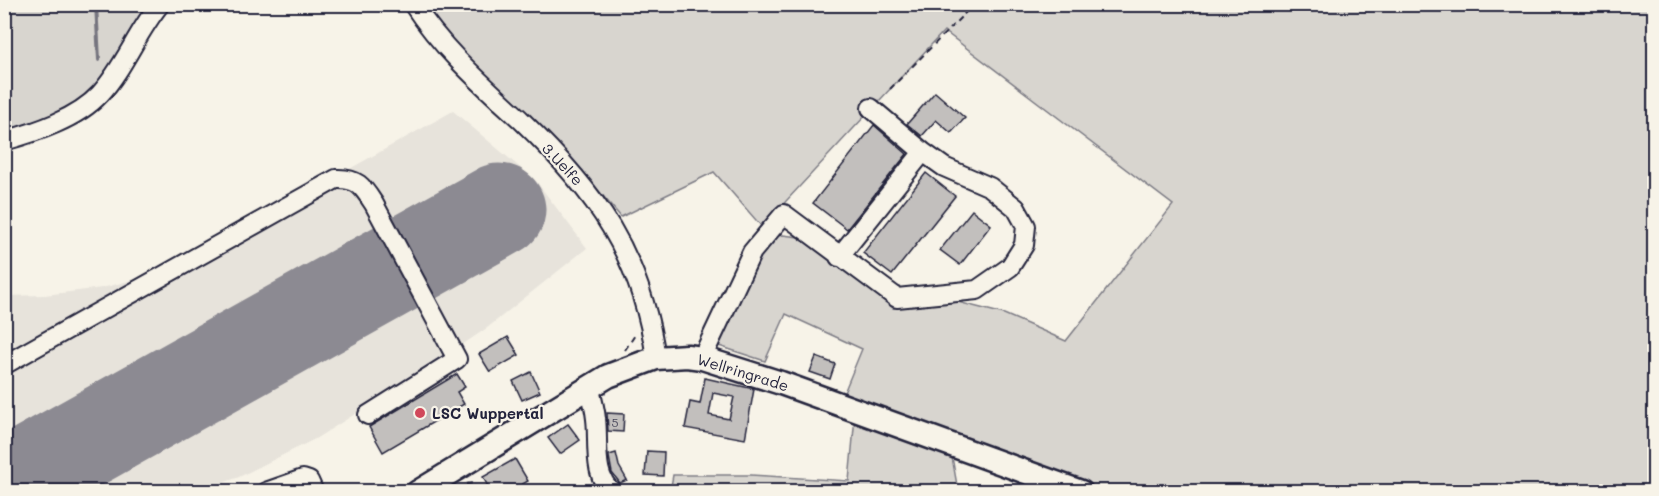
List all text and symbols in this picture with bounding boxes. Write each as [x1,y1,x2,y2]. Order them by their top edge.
street label: 3.Uelfe [538,138,588,190]
street label: Wellringrade [695,349,791,395]
place label: LSC Wuppertal [432,403,544,423]
marker: LSC Wuppertal [413,406,427,420]
house number: 5 [612,414,619,430]

